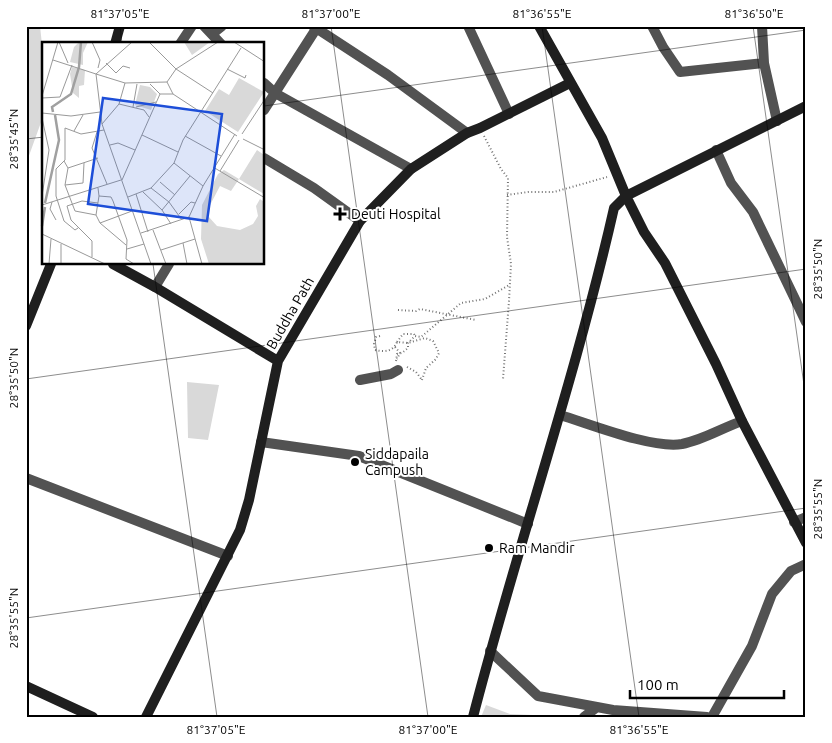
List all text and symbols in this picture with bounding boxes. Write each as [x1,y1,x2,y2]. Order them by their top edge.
text: 81°37'05"E [91,7,150,20]
text: 81°37'00"E [302,7,361,20]
text: 81°36'55"E [513,7,572,20]
text: 81°36'50"E [725,7,784,20]
inset map [42,42,265,265]
text: 28°35'45"N [7,109,20,169]
place label: Deuti Hospital [351,206,441,222]
marker: Deuti Hospital [333,207,347,221]
text: 28°35'50"N [811,239,824,299]
street label: Buddha Path [263,274,317,352]
text: 28°35'50"N [7,348,20,408]
place label: Siddapaila Campush [365,446,429,478]
marker: Siddapaila Campush [349,456,361,468]
text: 28°35'55"N [811,479,824,539]
place label: Ram Mandir [499,540,575,556]
marker: Ram Mandir [483,542,495,554]
text: 28°35'55"N [7,588,20,648]
scale bar [630,668,783,700]
text: 100 m [637,676,679,693]
text: 81°37'05"E [187,723,246,736]
text: 81°37'00"E [399,723,458,736]
text: 81°36'55"E [610,723,669,736]

